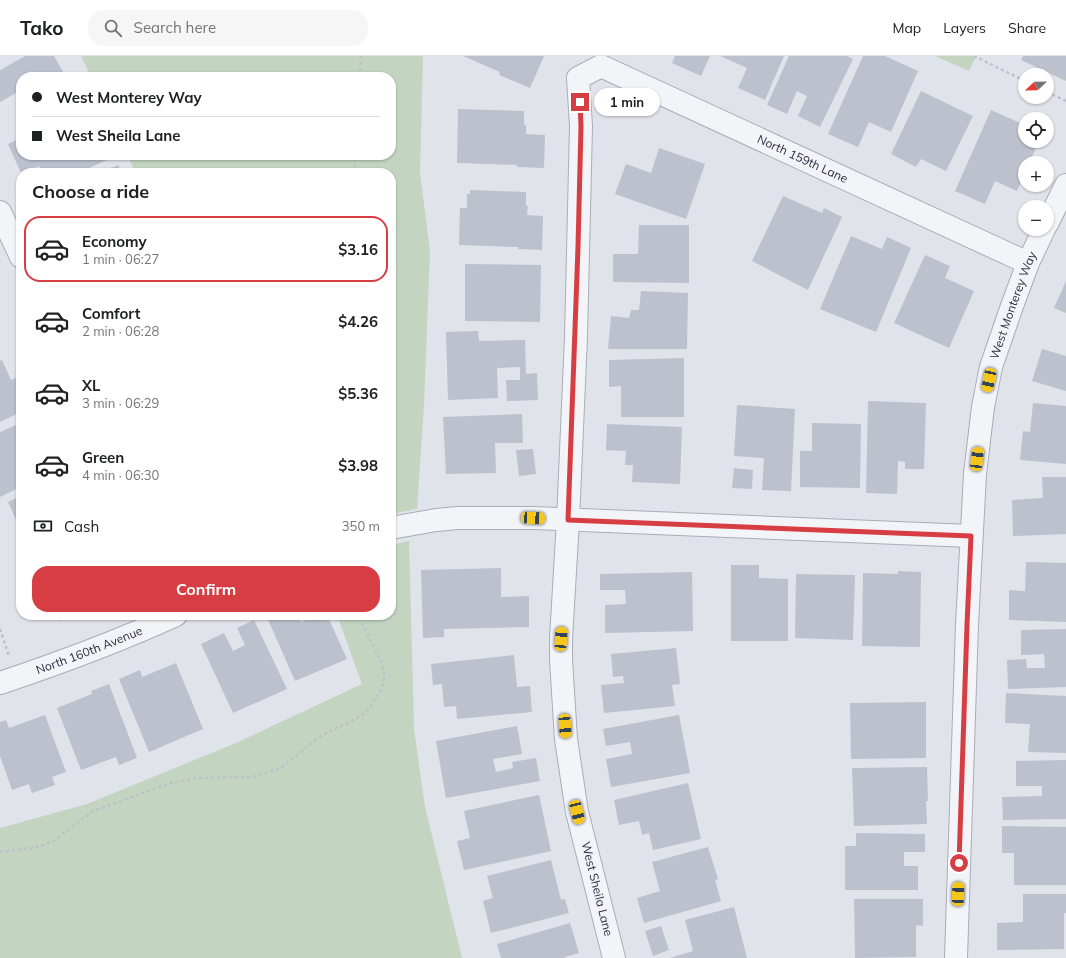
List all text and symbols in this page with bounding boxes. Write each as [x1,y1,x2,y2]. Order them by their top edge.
search box [88,10,368,46]
text: Tako [20,16,64,40]
icon: search [102,17,124,39]
text: Search here [134,18,216,37]
text: Map [892,19,921,37]
text: Layers [943,19,986,37]
text: Share [1008,19,1046,37]
north arrow [1018,68,1054,104]
map controls [1018,68,1054,236]
text: West Monterey Way [56,88,202,107]
callout: 1 min [594,88,660,116]
route end [571,93,589,111]
text: 1 min [610,94,644,110]
button: locate [1018,112,1054,148]
text: West Sheila Lane [56,126,180,145]
street label: North 159th Lane [755,131,850,186]
button: + [1018,156,1054,192]
text: Choose a ride [32,180,149,203]
button: − [1018,200,1054,236]
icon: car [34,231,70,267]
text: Economy [82,232,147,251]
text: $3.16 [338,240,378,259]
street label: West Monterey Way [986,248,1040,361]
text: 1 min · 06:27 [82,251,159,267]
icon: car [34,303,70,339]
text: Comfort [82,304,140,323]
text: $4.26 [338,312,378,331]
text: 2 min · 06:28 [82,323,159,339]
car [981,367,997,393]
icon: car [34,375,70,411]
text: XL [82,376,100,395]
text: $5.36 [338,384,378,403]
text: 3 min · 06:29 [82,395,159,411]
car [970,446,984,472]
icon: car [34,447,70,483]
text: Green [82,448,124,467]
text: $3.98 [338,456,378,475]
text: 4 min · 06:30 [82,467,159,483]
car [521,511,545,525]
icon: cash [32,515,54,537]
text: Cash [64,517,99,536]
text: 350 m [342,518,380,534]
button: Confirm [32,566,380,612]
street label: North 160th Avenue [34,623,145,677]
car [554,627,568,651]
car [558,714,572,738]
car [568,799,586,825]
street label: West Sheila Lane [579,840,616,938]
route start [950,854,968,872]
car [952,882,964,906]

